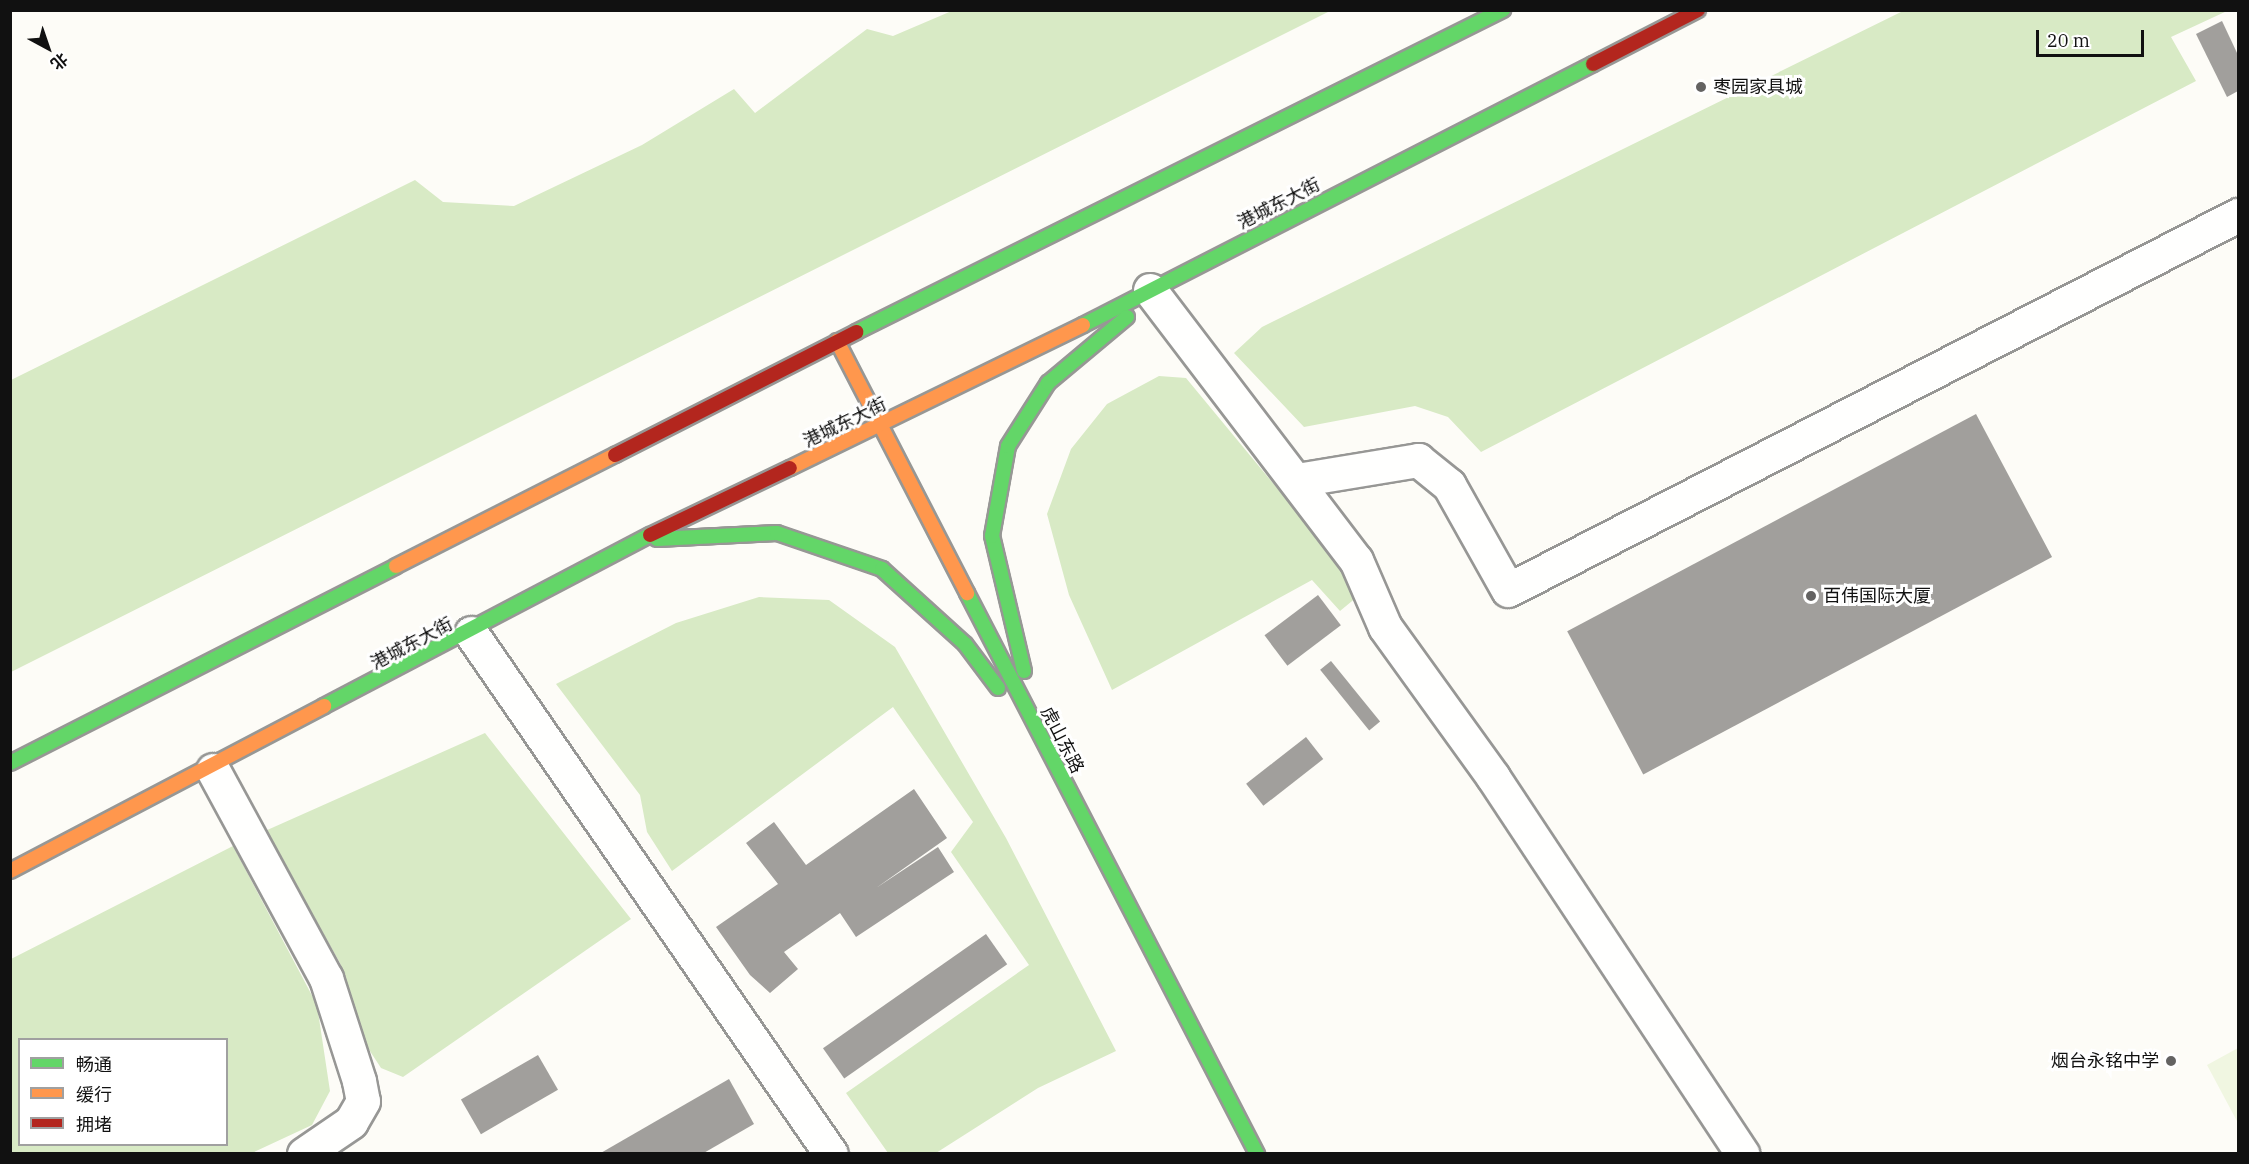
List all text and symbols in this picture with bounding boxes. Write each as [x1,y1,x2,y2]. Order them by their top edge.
north arrow [18,18,78,78]
scale bar [2039,18,2147,56]
text: 20 m [2047,29,2090,52]
text: 北 [47,49,72,75]
place label: 枣园家具城 [1713,76,1803,98]
marker: 枣园家具城 [1694,80,1708,94]
street label: 港城东大街 [1234,174,1324,234]
street label: 港城东大街 [800,394,890,452]
place label: 百伟国际大厦 [1823,585,1931,607]
marker: 百伟国际大厦 [1804,589,1818,603]
street label: 港城东大街 [367,613,457,675]
street label: 虎山东路 [1036,703,1088,777]
legend [18,1038,228,1146]
place label: 烟台永铭中学 [2051,1050,2159,1072]
text: 畅通 [76,1053,112,1076]
marker: 烟台永铭中学 [2164,1054,2178,1068]
text: 缓行 [76,1083,112,1106]
text: 拥堵 [76,1113,112,1136]

